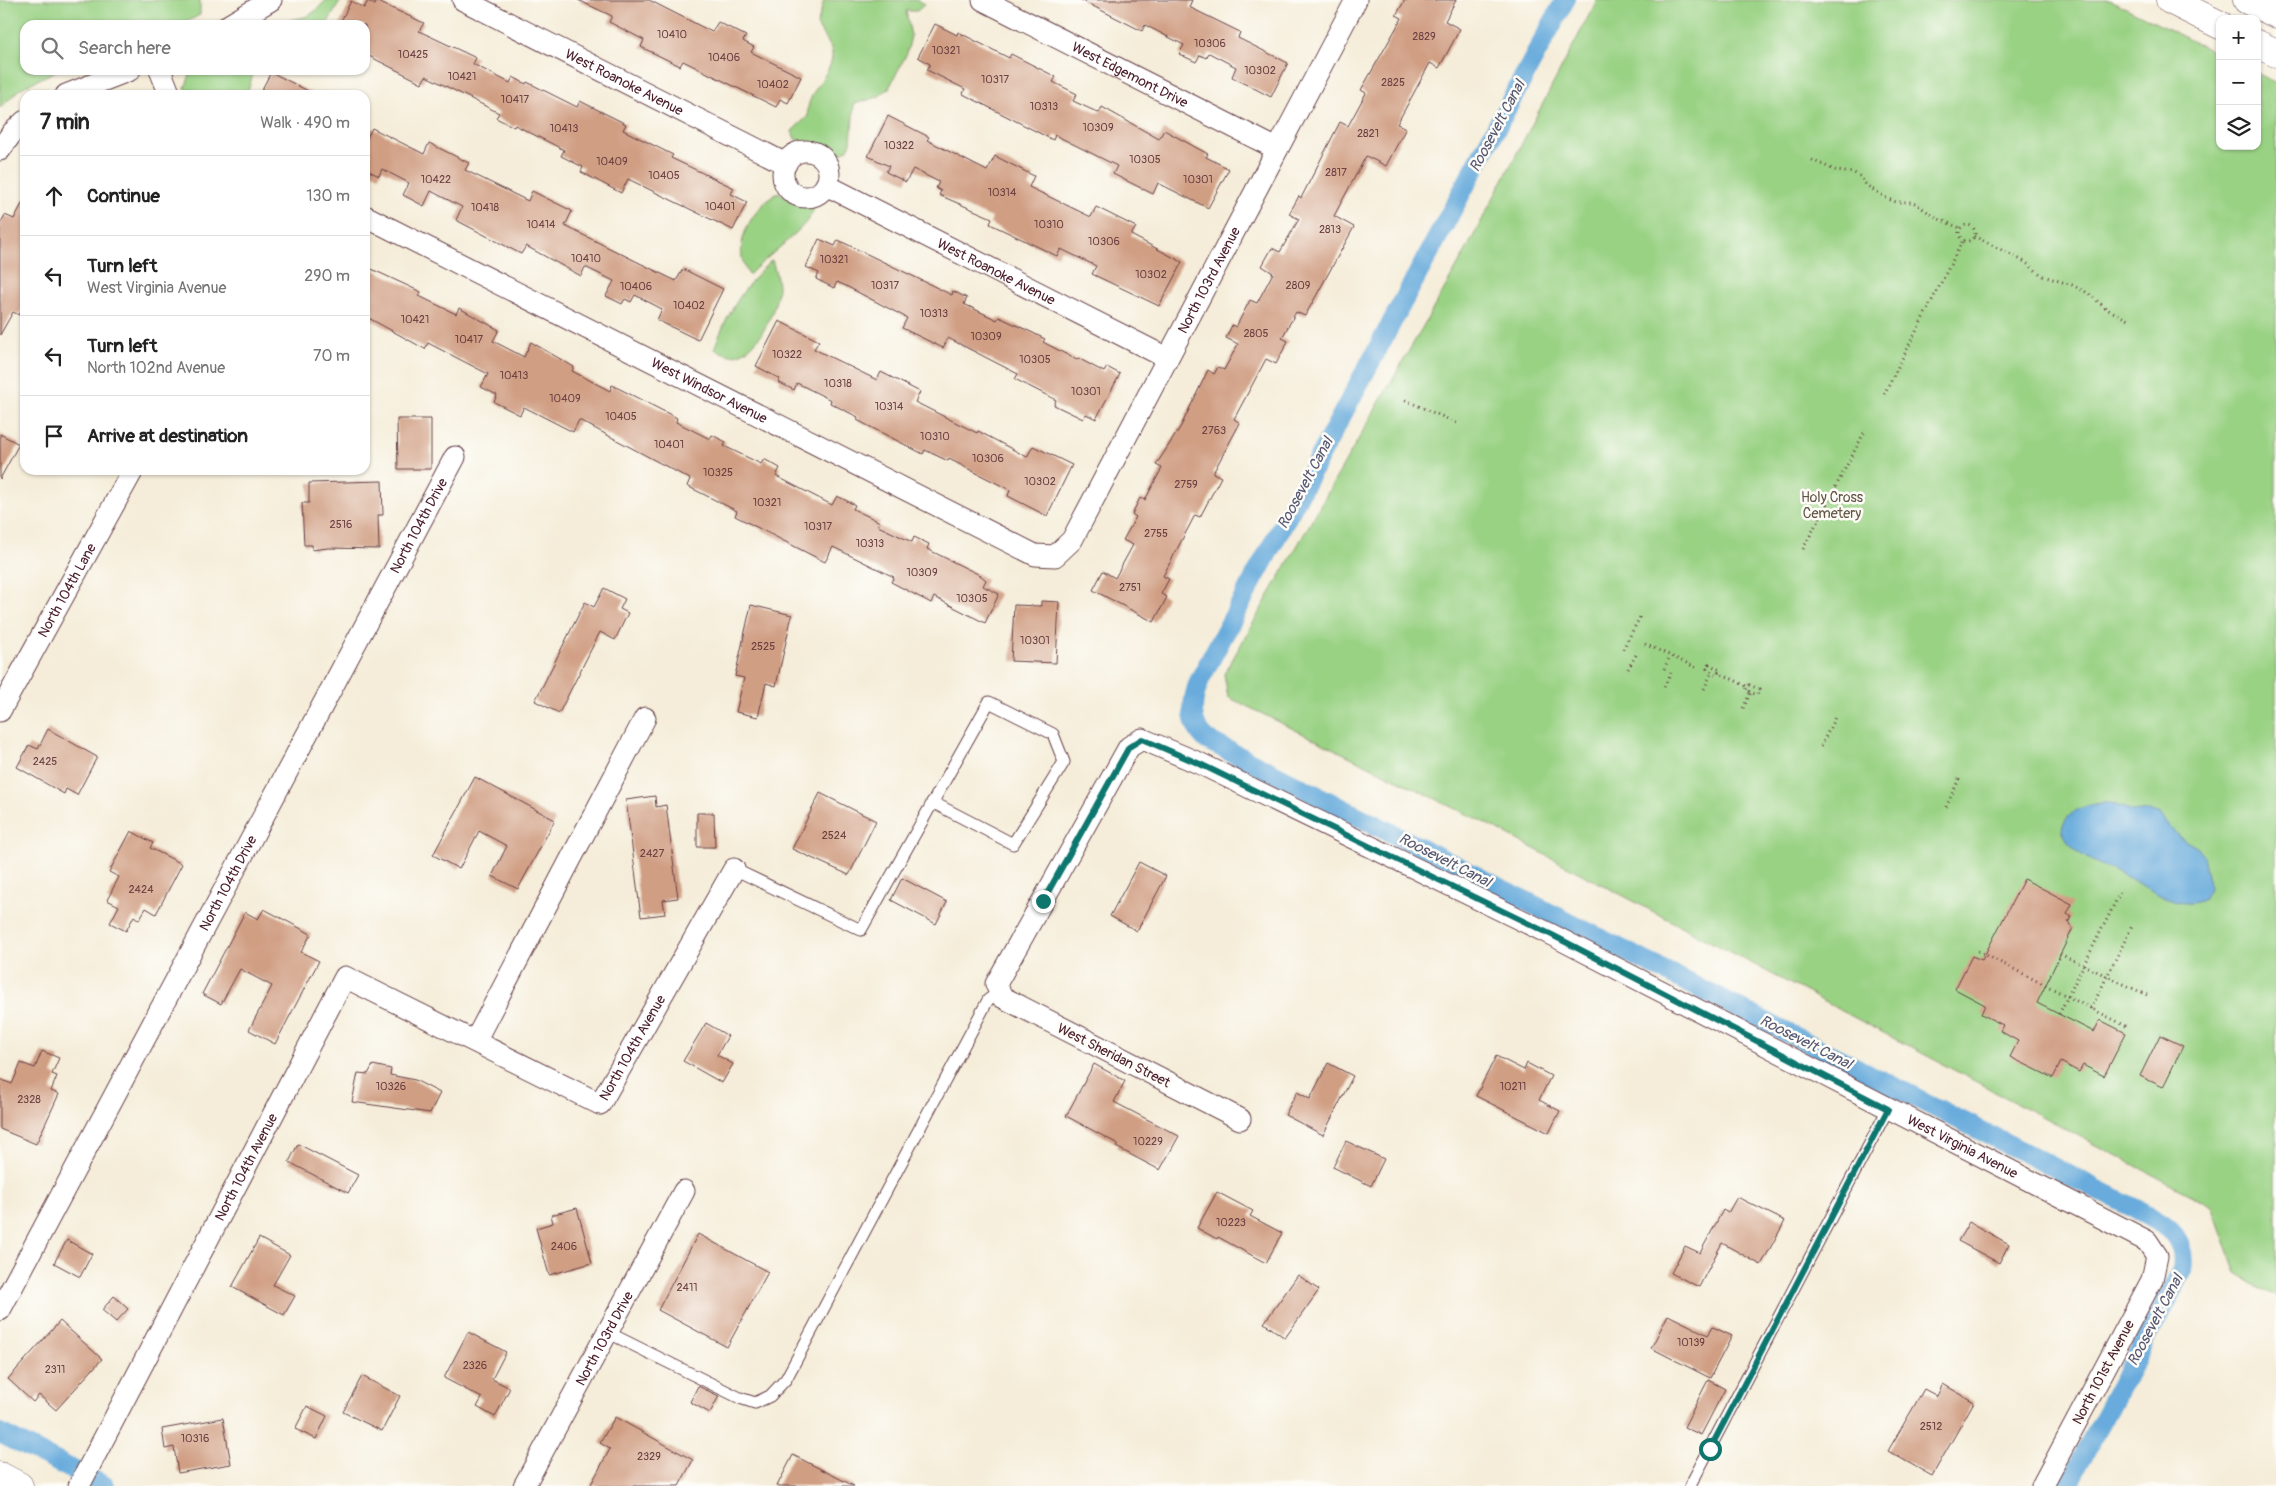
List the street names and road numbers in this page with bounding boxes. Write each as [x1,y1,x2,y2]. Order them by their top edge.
street label: West Edgemont Drive [1069,39,1191,112]
street label: West Roanoke Avenue [562,45,686,119]
street label: North 103rd Avenue [1174,224,1244,336]
street label: West Roanoke Avenue [934,235,1058,309]
street label: West Windsor Avenue [648,354,770,427]
street label: North 104th Drive [386,475,451,576]
street label: North 104th Lane [34,540,100,640]
street label: North 104th Drive [196,832,261,934]
street label: North 104th Avenue [596,992,669,1104]
street label: West Sheridan Street [1054,1020,1174,1092]
street label: North 104th Avenue [211,1111,281,1224]
street label: West Virginia Avenue [1904,1111,2021,1182]
street label: North 103rd Drive [572,1288,637,1389]
street label: North 101st Avenue [2069,1317,2138,1427]

